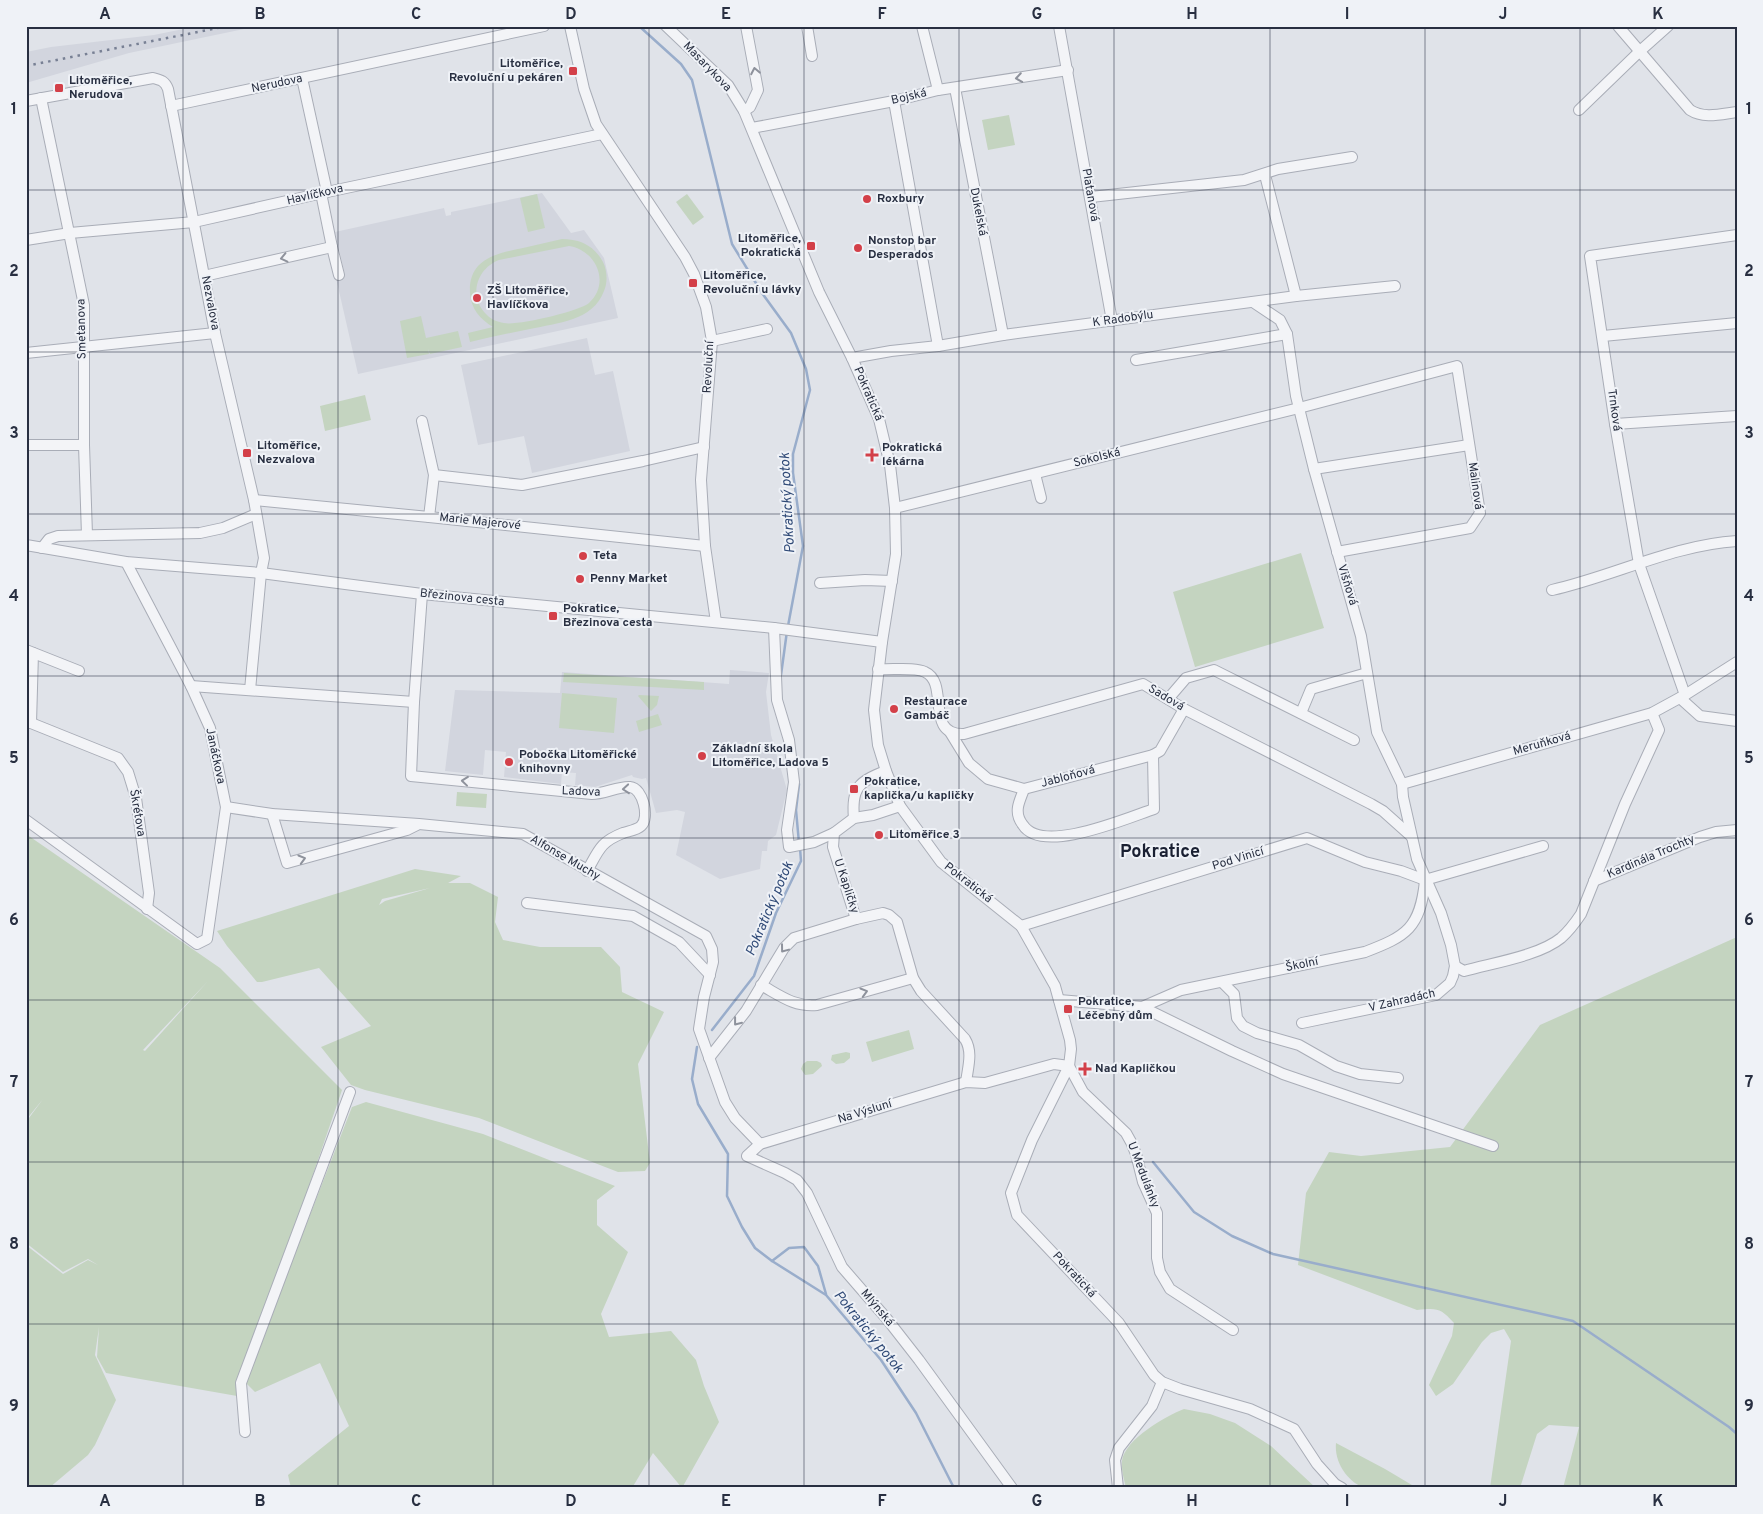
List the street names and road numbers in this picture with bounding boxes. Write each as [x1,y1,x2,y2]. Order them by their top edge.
street label: Masarykova [679,39,735,95]
street label: Nerudova [250,71,304,97]
street label: Bojská [890,85,928,109]
street label: Platanová [1077,167,1103,223]
street label: Havlíčkova [285,181,345,209]
street label: Dukelská [965,186,991,238]
street label: Nezvalova [197,274,223,332]
street label: Smetanova [73,299,91,359]
street label: K Radobýlu [1092,307,1154,331]
street label: Revoluční [700,339,718,394]
street label: Pokratická [849,364,887,424]
street label: Trnková [1603,388,1625,432]
street label: Sokolská [1072,444,1122,472]
street label: Malinová [1464,461,1486,511]
street label: Marie Majerové [438,510,522,534]
street label: Višňová [1333,562,1361,608]
street label: Březinova cesta [419,586,505,610]
street label: Sadová [1145,681,1187,715]
street label: Janáčkova [201,726,229,786]
street label: Meruňková [1511,728,1573,760]
street label: Jabloňová [1039,762,1097,792]
street label: Ladova [561,783,601,801]
street label: Škrétova [125,788,149,838]
street label: Alfonse Muchy [527,831,603,885]
street label: Kardinála Trochty [1605,831,1697,883]
street label: Pod Vinicí [1210,843,1267,874]
street label: U Kapličky [830,857,862,915]
street label: Pokratická [940,859,996,907]
street label: Školní [1284,954,1321,976]
street label: V Zahradách [1367,986,1437,1016]
street label: Na Výsluní [836,1096,895,1128]
street label: U Medulánky [1123,1140,1163,1210]
street label: Pokratická [1049,1249,1099,1301]
street label: Mlýnská [857,1286,897,1330]

